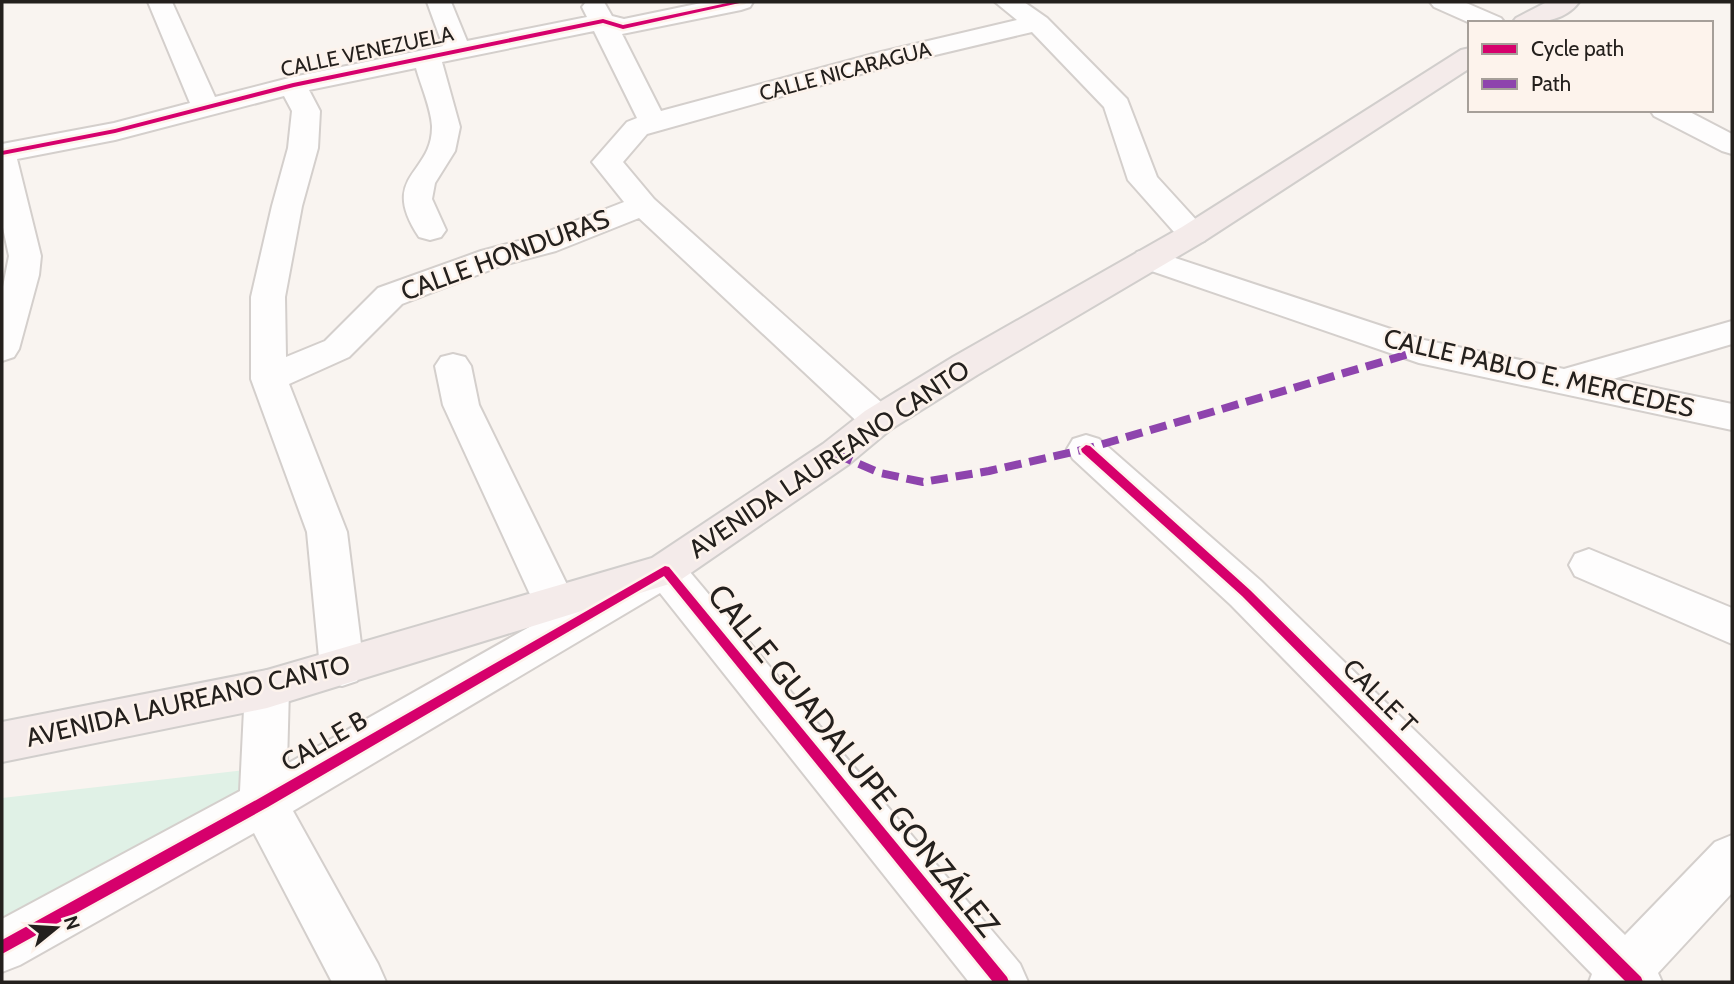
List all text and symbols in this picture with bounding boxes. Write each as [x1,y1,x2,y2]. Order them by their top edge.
street label: CALLE VENEZUELA [278,20,456,82]
legend [1468,21,1713,112]
street label: CALLE NICARAGUA [756,36,934,106]
text: Cycle path [1531,36,1624,61]
text: Path [1531,71,1571,96]
street label: CALLE HONDURAS [396,202,614,308]
street label: CALLE PABLO E. MERCEDES [1381,322,1697,424]
street label: AVENIDA LAUREANO CANTO [683,353,975,565]
street label: CALLE GUADALUPE GONZÁLEZ [700,576,1009,944]
street label: AVENIDA LAUREANO CANTO [23,648,353,754]
street label: CALLE T [1336,652,1424,740]
street label: CALLE B [275,704,373,778]
north arrow [21,893,91,963]
text: N [59,913,85,933]

